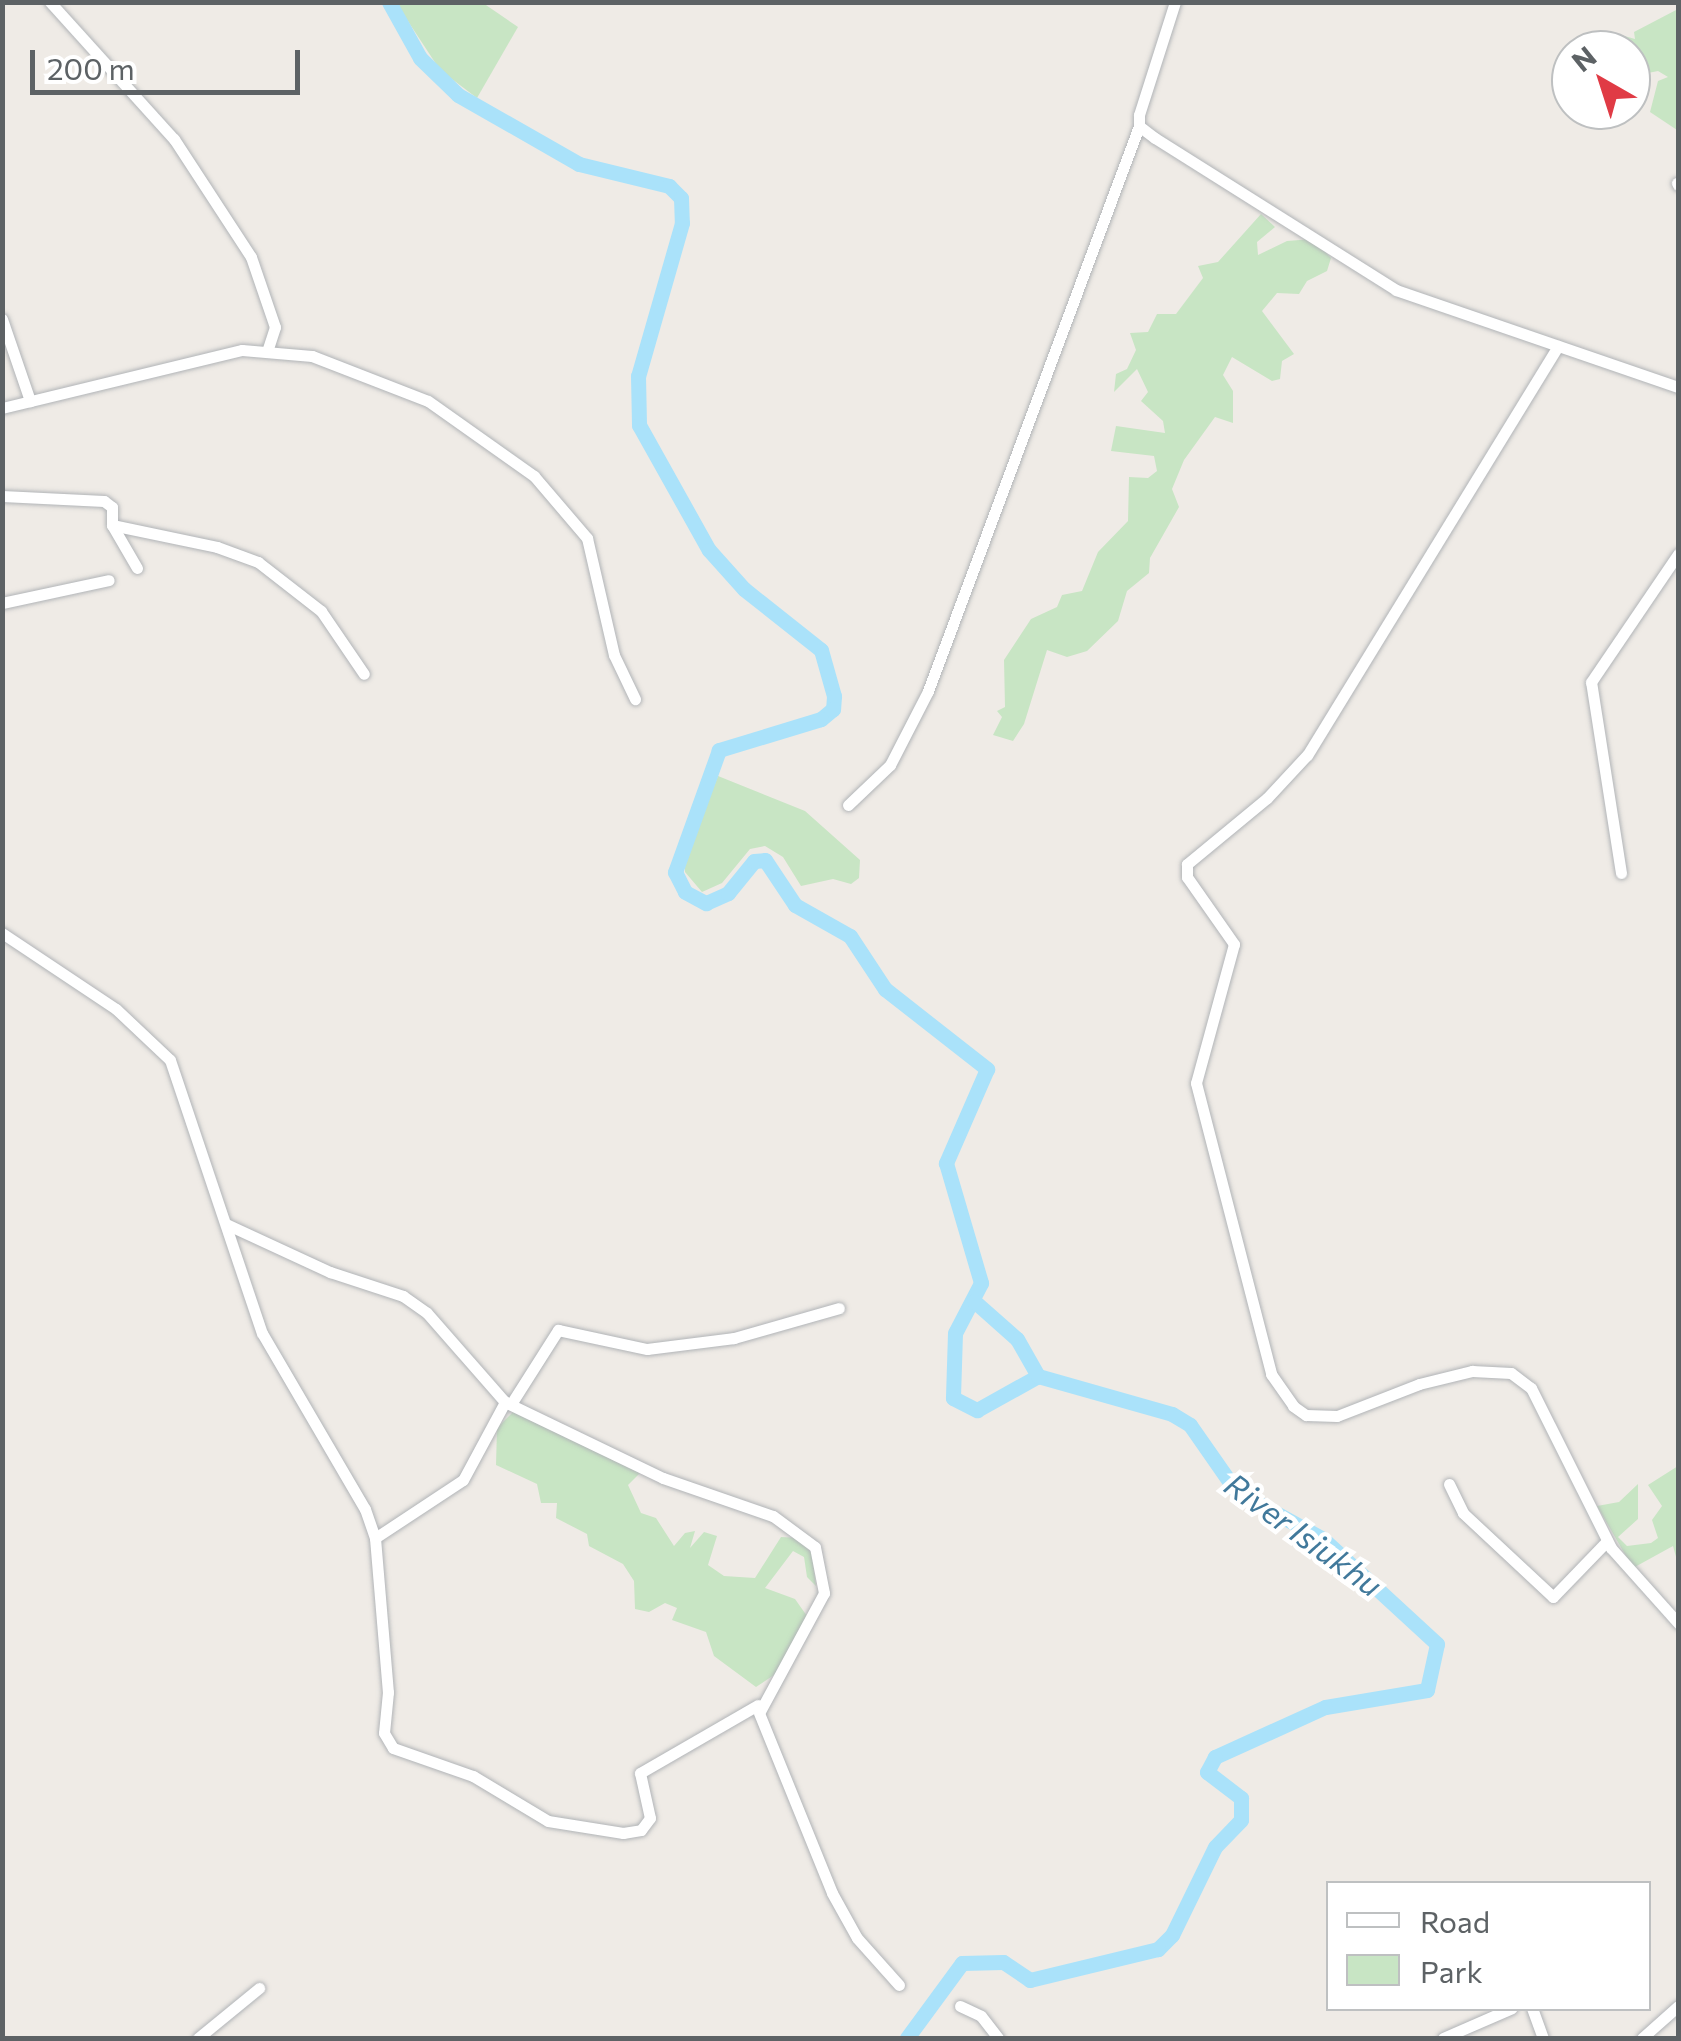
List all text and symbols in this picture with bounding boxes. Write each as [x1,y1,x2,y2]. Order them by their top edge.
scale bar [35,30,305,92]
north arrow [1551,30,1651,130]
text: N [1565,38,1602,78]
text: 200 m [47,49,135,86]
water label: River Isiukhu [1218,1464,1390,1604]
legend [1326,1881,1651,2011]
text: Road [1420,1902,1490,1939]
text: Park [1420,1952,1483,1989]

